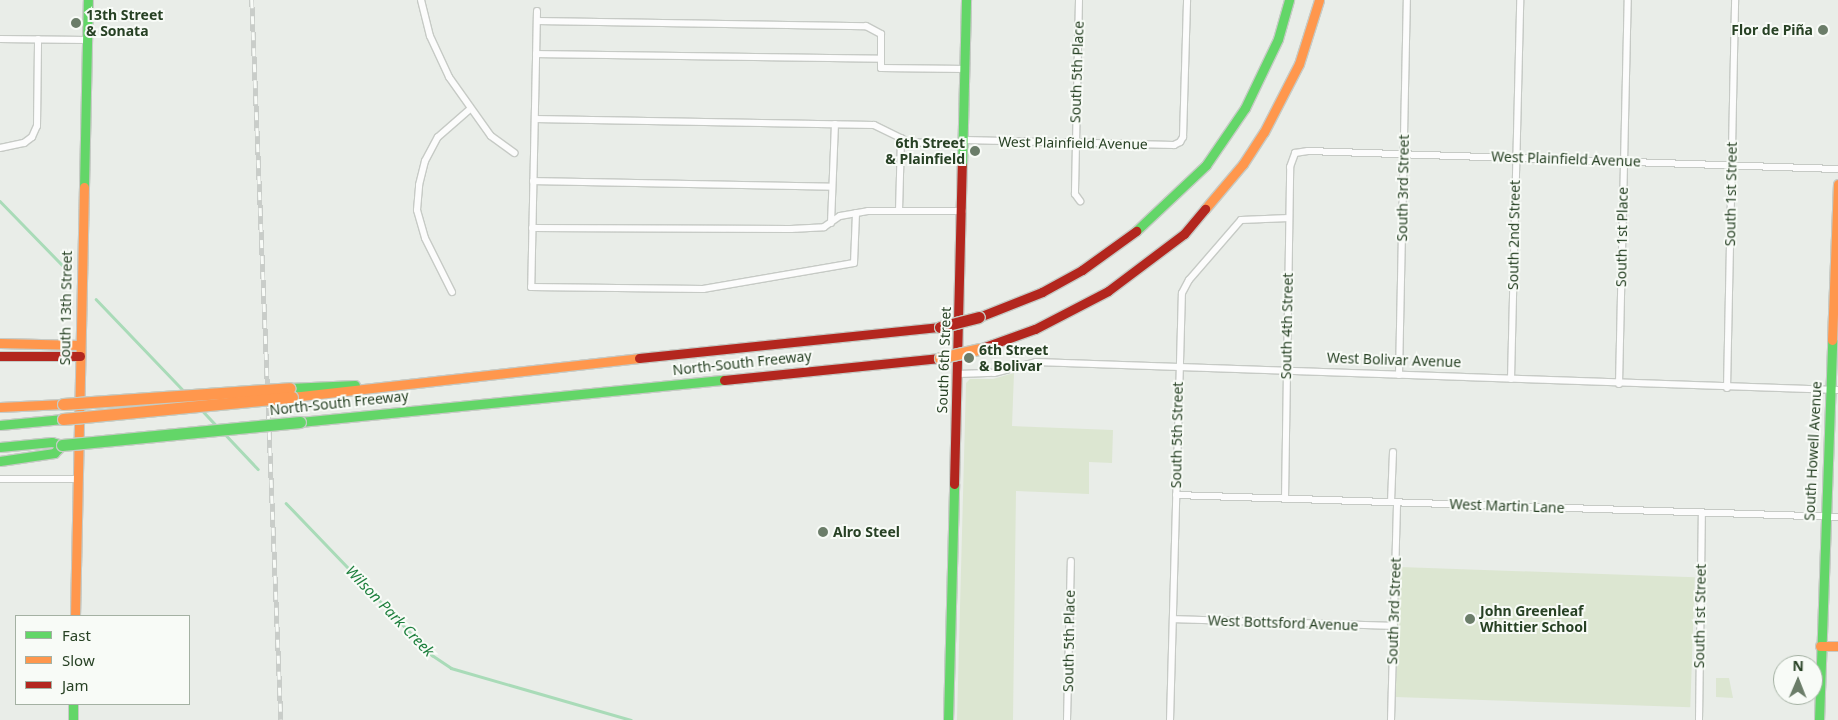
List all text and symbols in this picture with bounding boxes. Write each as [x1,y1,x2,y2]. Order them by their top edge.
place label: 13th Street & Sonata [86,7,163,40]
marker: 13th Street & Sonata [70,17,82,29]
street label: South 5th Place [1067,21,1087,123]
place label: Flor de Piña [1731,22,1813,38]
marker: Flor de Piña [1817,24,1829,36]
street label: West Plainfield Avenue [998,133,1148,153]
street label: South 3rd Street [1394,134,1412,242]
place label: 6th Street & Plainfield [885,135,965,168]
street label: South 1st Street [1722,142,1740,246]
marker: 6th Street & Plainfield [969,145,981,157]
street label: West Plainfield Avenue [1491,148,1641,170]
street label: South 2nd Street [1505,180,1523,290]
street label: South 1st Place [1613,187,1631,287]
street label: South 13th Street [57,251,75,365]
street label: South 4th Street [1278,273,1296,379]
street label: South 6th Street [934,306,954,414]
place label: 6th Street & Bolivar [979,342,1048,374]
street label: North-South Freeway [672,347,812,379]
street label: West Bolivar Avenue [1327,349,1461,371]
marker: 6th Street & Bolivar [963,352,975,364]
street label: South Howell Avenue [1801,381,1825,521]
street label: South 5th Street [1168,382,1186,488]
street label: North-South Freeway [269,387,409,419]
street label: West Martin Lane [1449,496,1565,516]
place label: Alro Steel [833,524,900,540]
marker: Alro Steel [817,526,829,538]
street label: South 3rd Street [1384,557,1404,665]
water label: Wilson Park Creek [342,562,438,660]
street label: South 1st Street [1691,564,1709,668]
street label: South 5th Place [1060,590,1078,692]
place label: John Greenleaf Whittier School [1480,603,1587,636]
street label: West Bottsford Avenue [1207,612,1359,634]
marker: John Greenleaf Whittier School [1464,613,1476,625]
legend [15,615,190,705]
text: Fast [62,625,91,645]
text: Slow [62,650,95,670]
north arrow [1773,655,1823,705]
text: N [1792,656,1804,675]
text: Jam [62,675,89,695]

